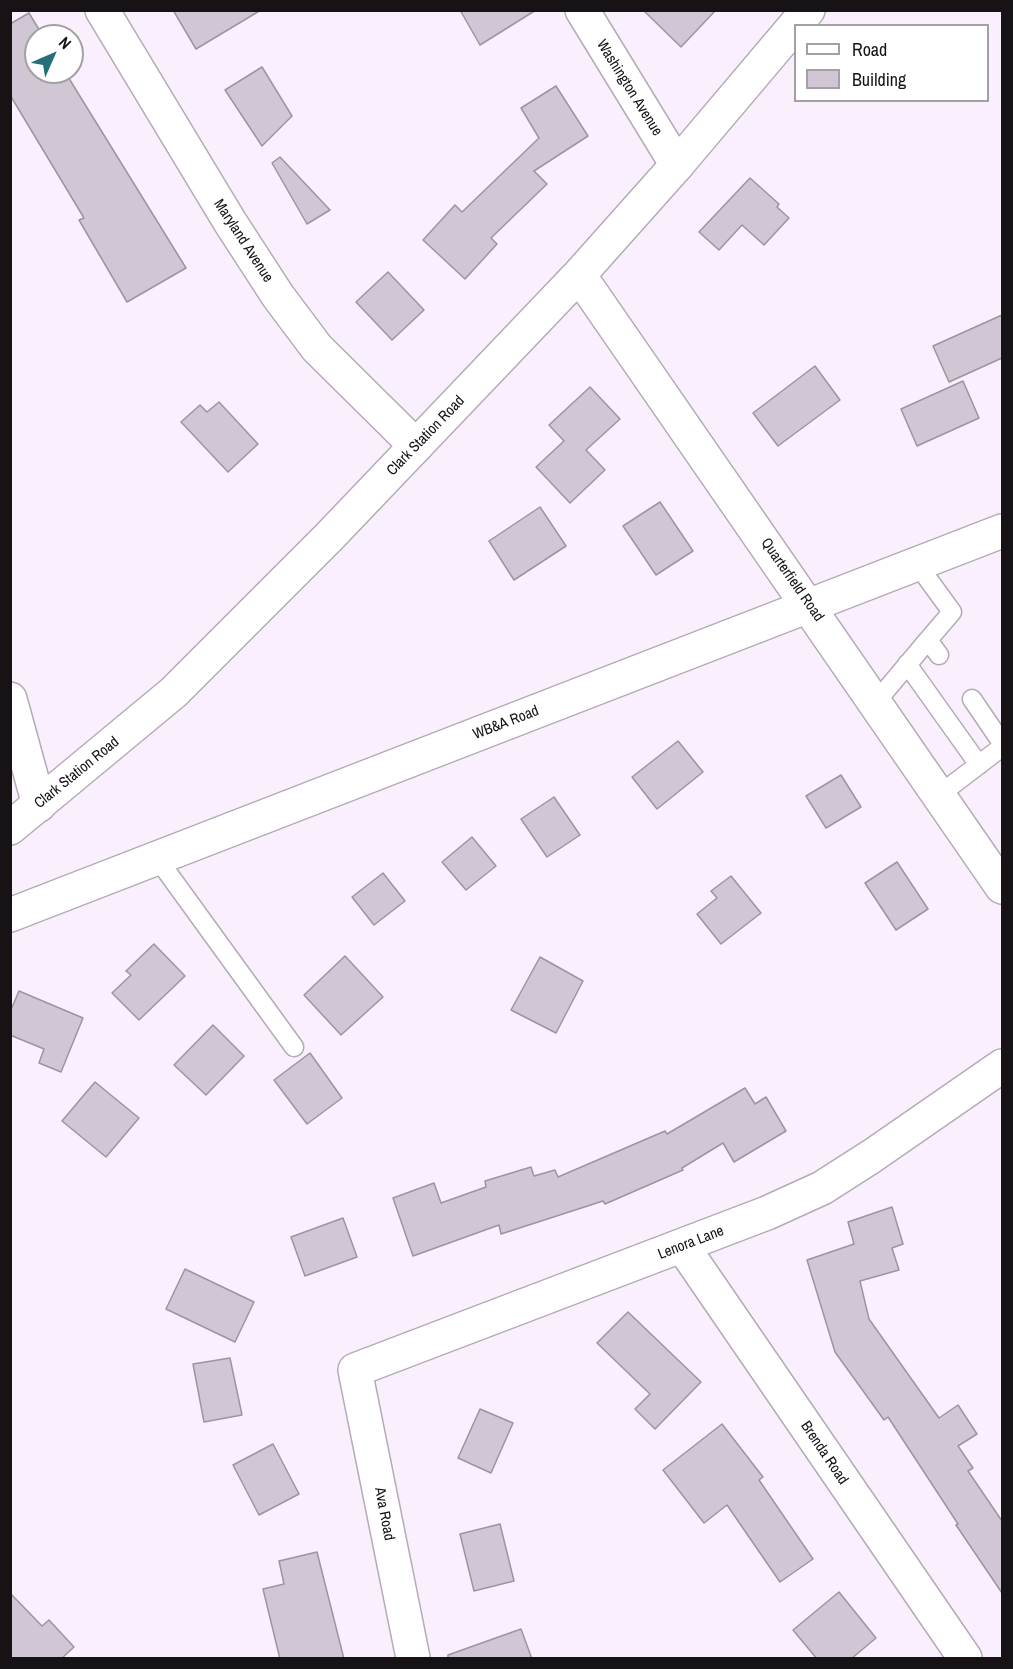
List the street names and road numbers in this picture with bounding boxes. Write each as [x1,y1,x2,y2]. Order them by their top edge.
street label: Washington Avenue [592,37,666,139]
street label: Maryland Avenue [209,196,277,286]
street label: Clark Station Road [383,392,469,480]
street label: Quarterfield Road [757,535,827,625]
street label: WB&A Road [471,702,541,744]
street label: Clark Station Road [31,733,123,813]
street label: Lenora Lane [656,1222,726,1264]
street label: Brenda Road [796,1418,852,1488]
street label: Ava Road [370,1486,398,1542]

